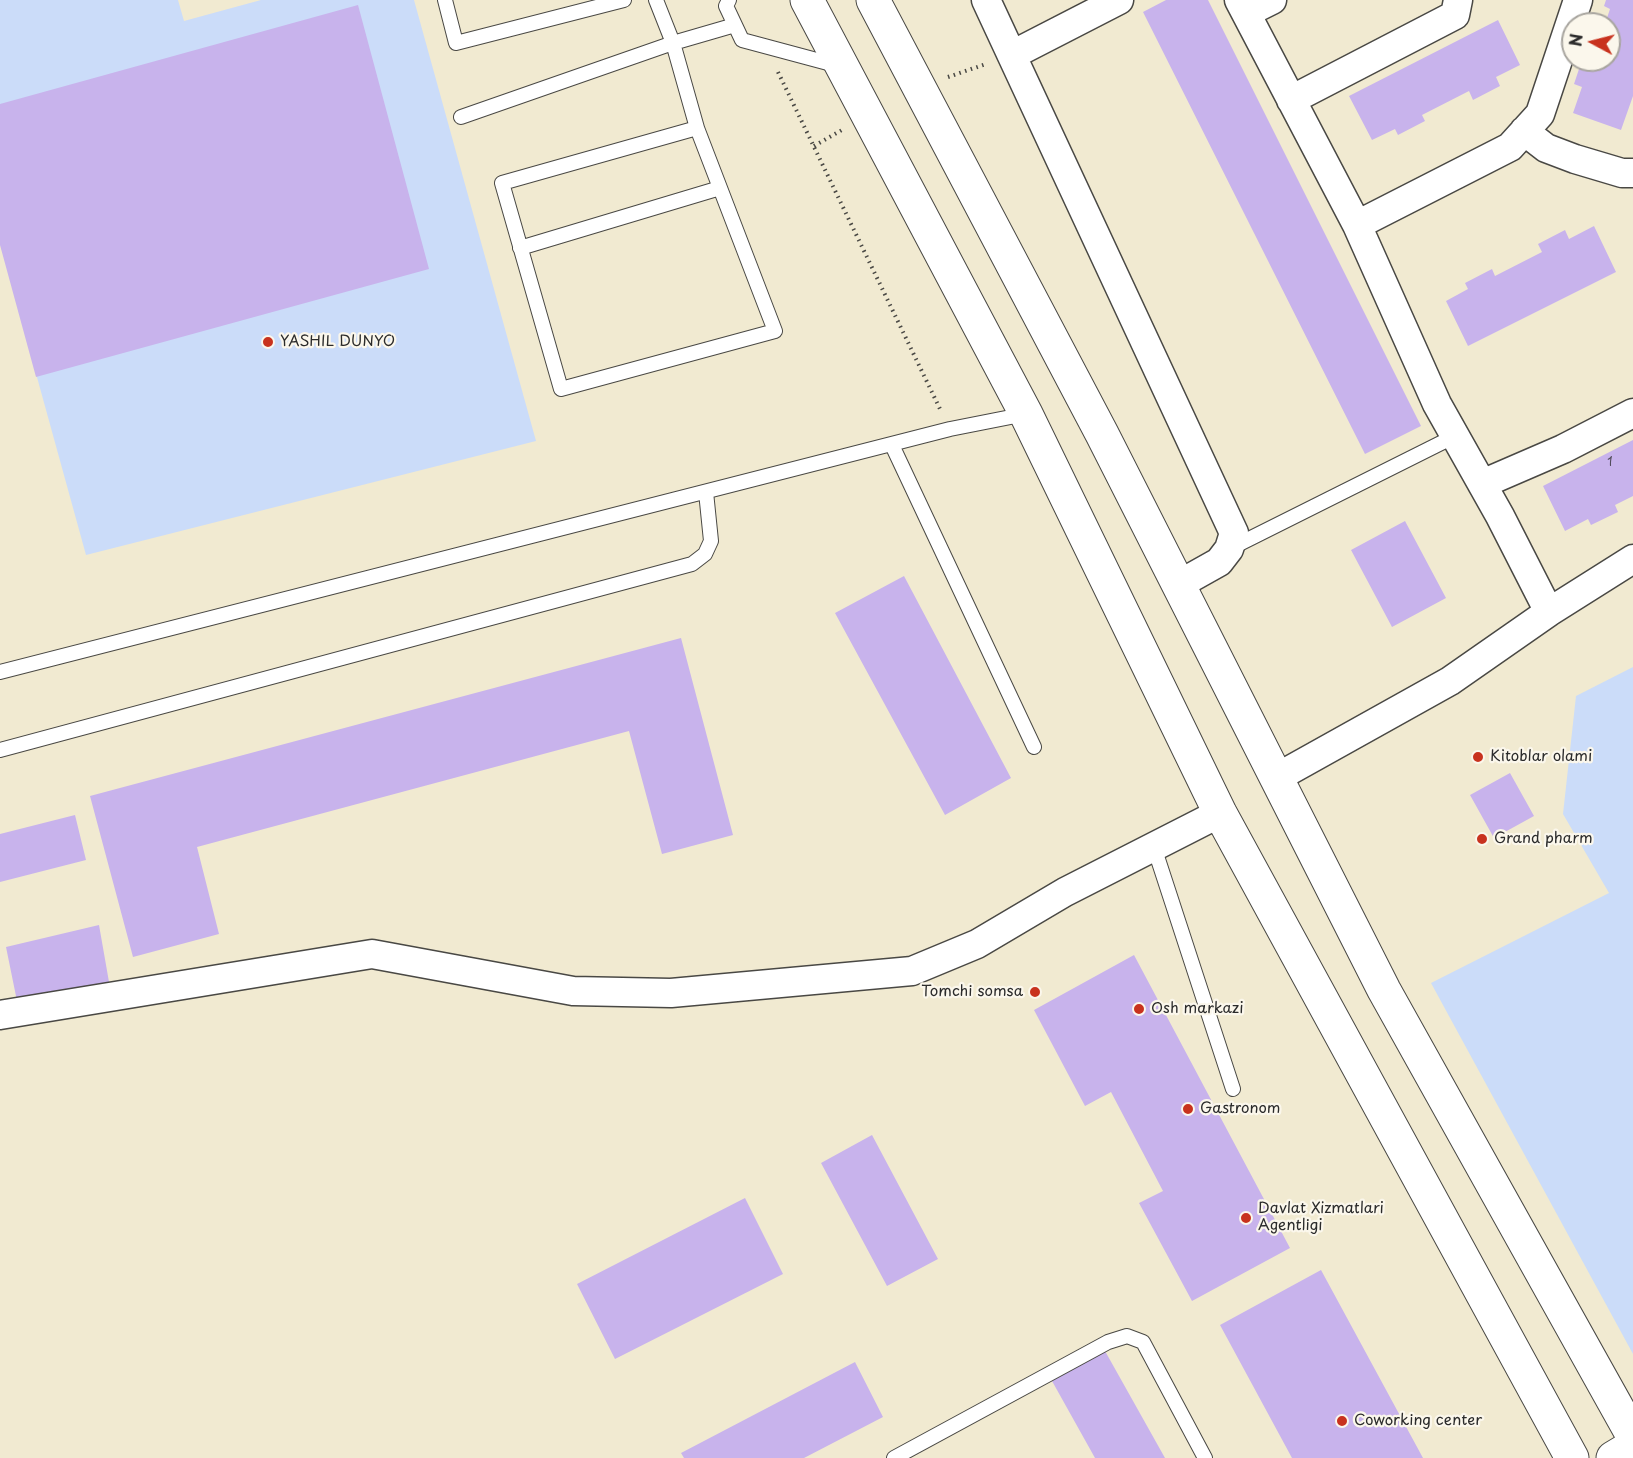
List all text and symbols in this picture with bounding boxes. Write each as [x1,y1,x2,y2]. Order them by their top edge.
north arrow [1561,12,1621,72]
text: N [1562,32,1588,48]
place label: YASHIL DUNYO [280,333,395,351]
marker: YASHIL DUNYO [261,335,275,349]
house number: 1 [1607,456,1613,470]
place label: Kitoblar olami [1490,748,1592,766]
marker: Kitoblar olami [1471,750,1485,764]
place label: Grand pharm [1494,830,1593,848]
marker: Grand pharm [1475,832,1489,846]
place label: Tomchi somsa [921,983,1023,1001]
marker: Tomchi somsa [1028,985,1042,999]
place label: Osh markazi [1151,1000,1243,1018]
marker: Osh markazi [1132,1002,1146,1016]
place label: Gastronom [1200,1100,1280,1118]
marker: Gastronom [1181,1102,1195,1116]
place label: Davlat Xizmatlari Agentligi [1258,1200,1384,1235]
marker: Davlat Xizmatlari Agentligi [1239,1211,1253,1225]
place label: Coworking center [1354,1412,1482,1430]
marker: Coworking center [1335,1414,1349,1428]

